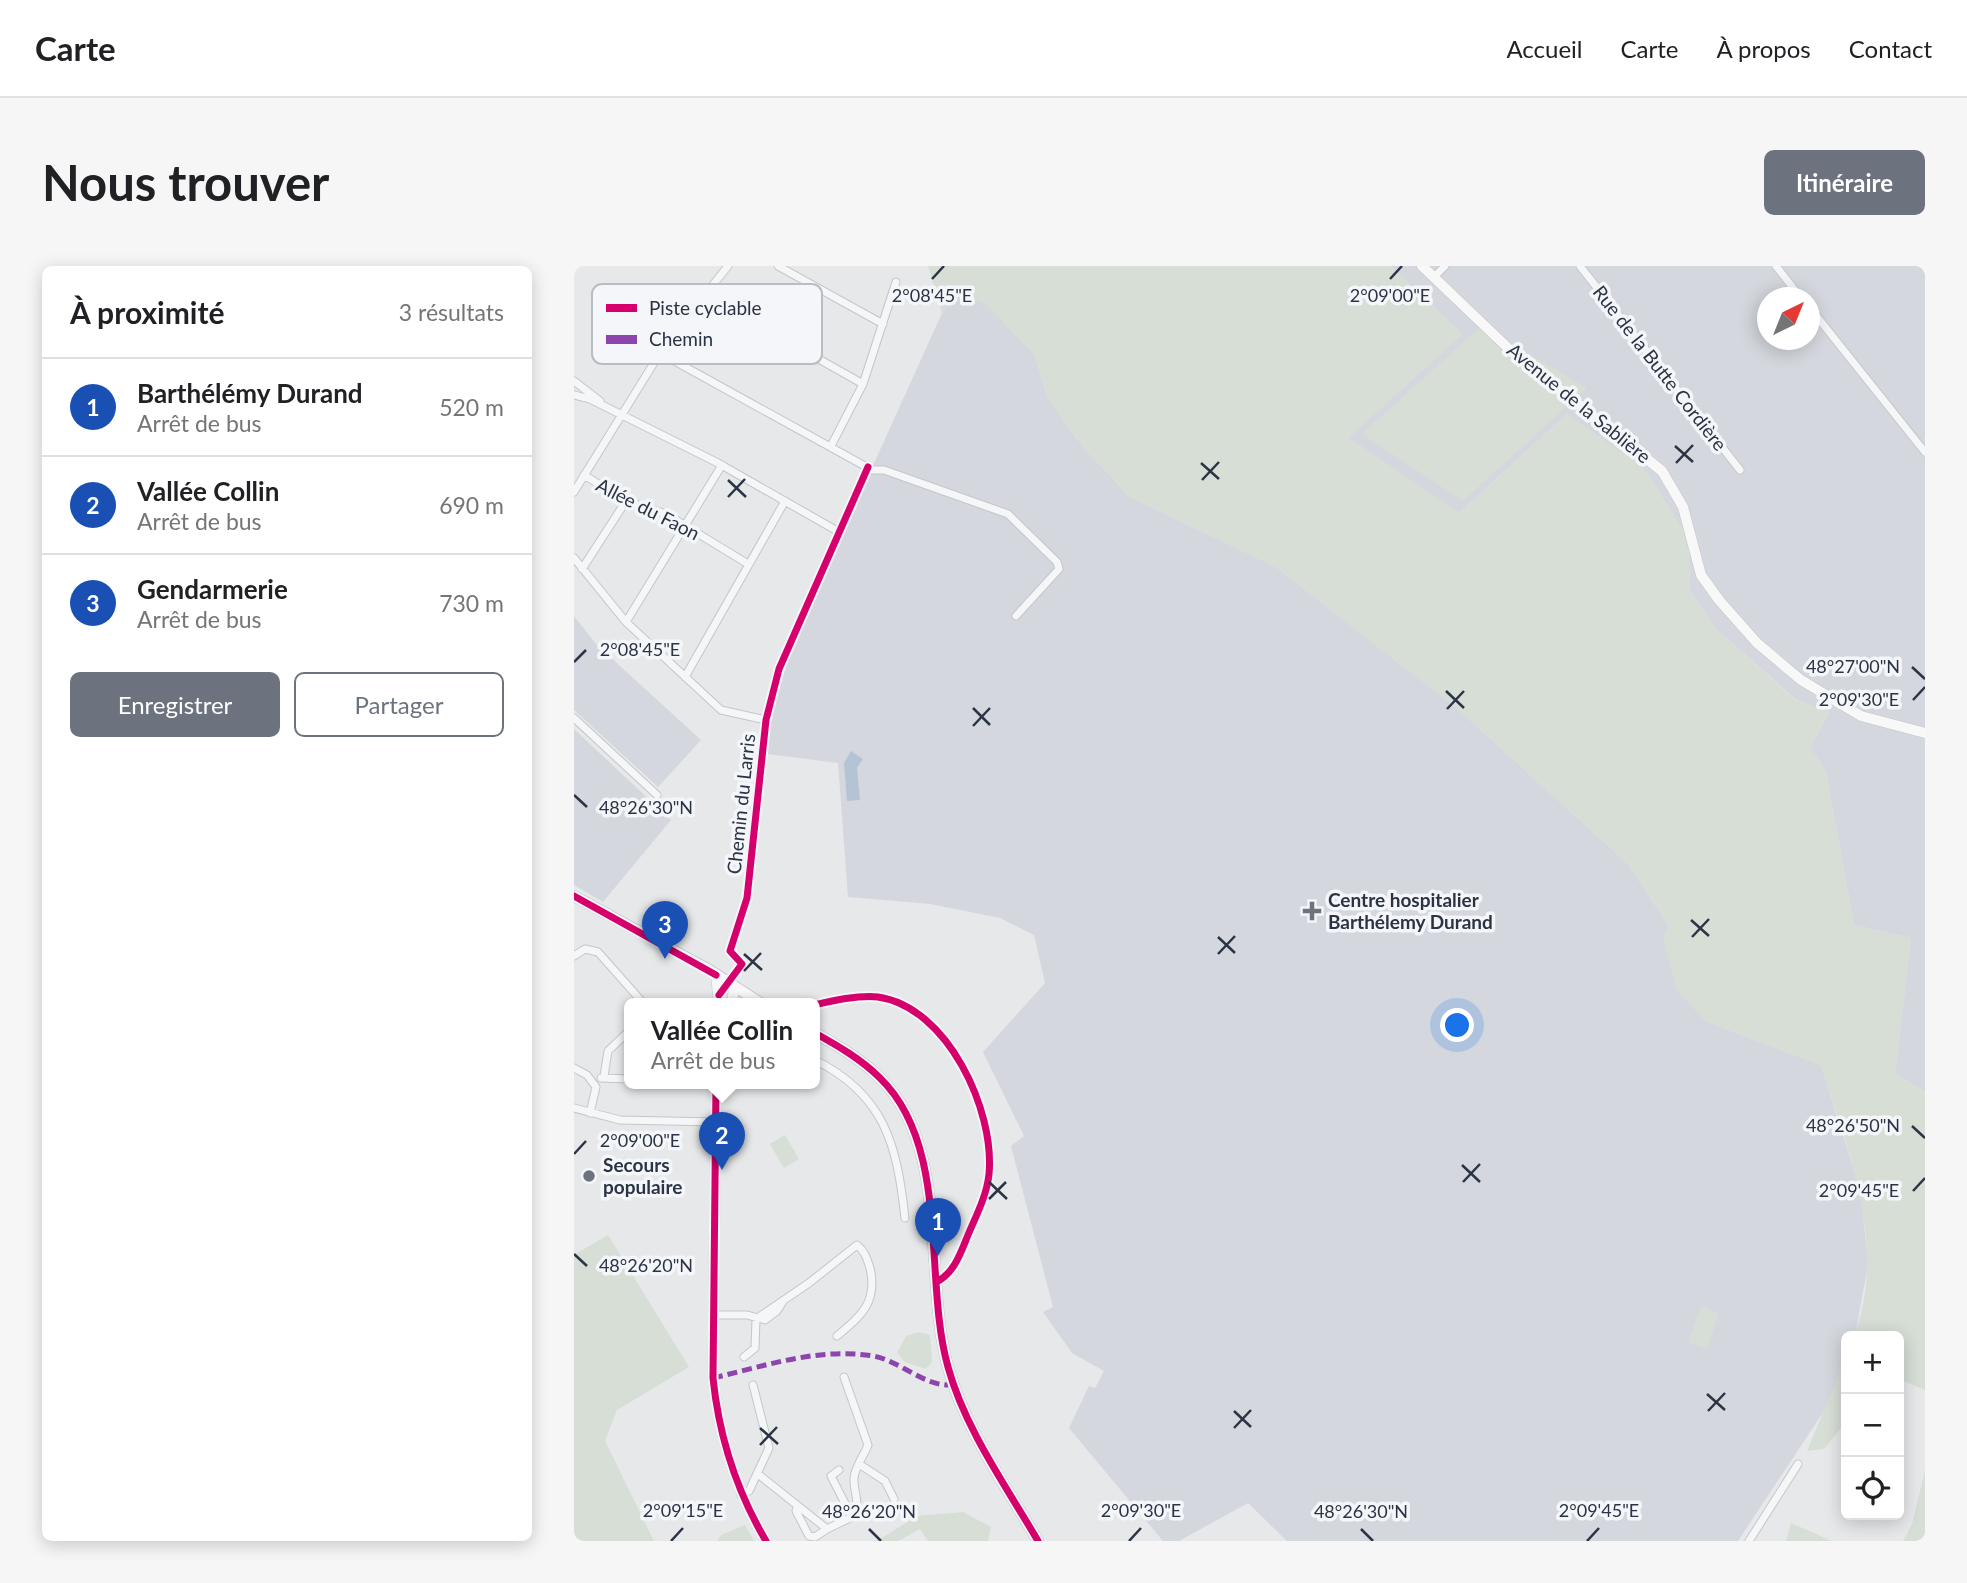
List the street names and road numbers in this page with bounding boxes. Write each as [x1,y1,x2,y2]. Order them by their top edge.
street label: Rue de la Butte Cordière [1589,280,1732,455]
street label: Avenue de la Sablière [1503,338,1656,468]
street label: Allée du Faon [593,473,704,544]
street label: Chemin du Larris [722,733,759,875]

